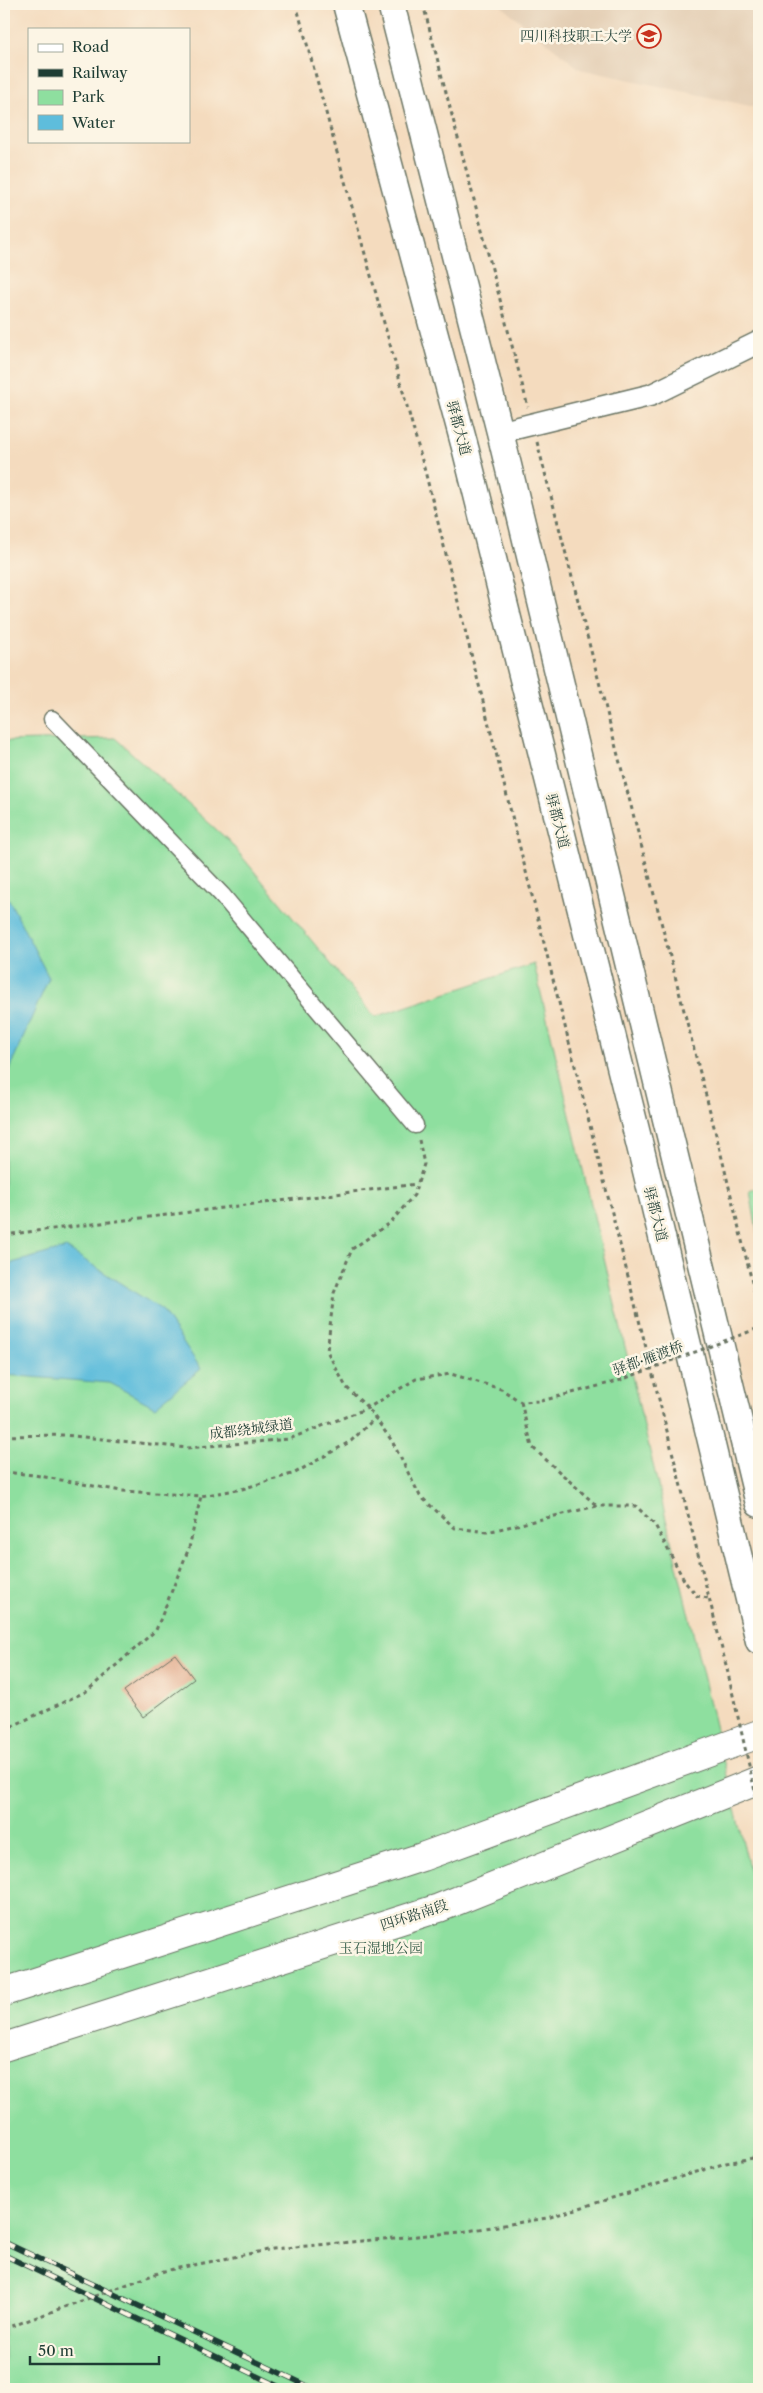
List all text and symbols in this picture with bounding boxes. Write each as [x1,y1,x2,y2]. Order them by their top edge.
school or university icon: 四川科技职工大学 [636,23,662,49]
place label: 四川科技职工大学 [520,27,632,45]
legend [28,28,190,142]
text: Road [72,37,109,56]
text: Railway [72,63,128,82]
text: Park [72,87,106,106]
text: Water [71,113,116,132]
street label: 驿都大道 [443,399,475,457]
street label: 驿都大道 [542,792,574,850]
street label: 驿都大道 [640,1185,672,1243]
street label: 驿都·雁渡桥 [610,1337,686,1379]
street label: 成都绕城绿道 [208,1415,294,1443]
street label: 四环路南段 [378,1896,450,1934]
park label: 玉石湿地公园 [339,1939,423,1957]
scale bar [30,2333,159,2365]
text: 50 m [38,2341,74,2360]

